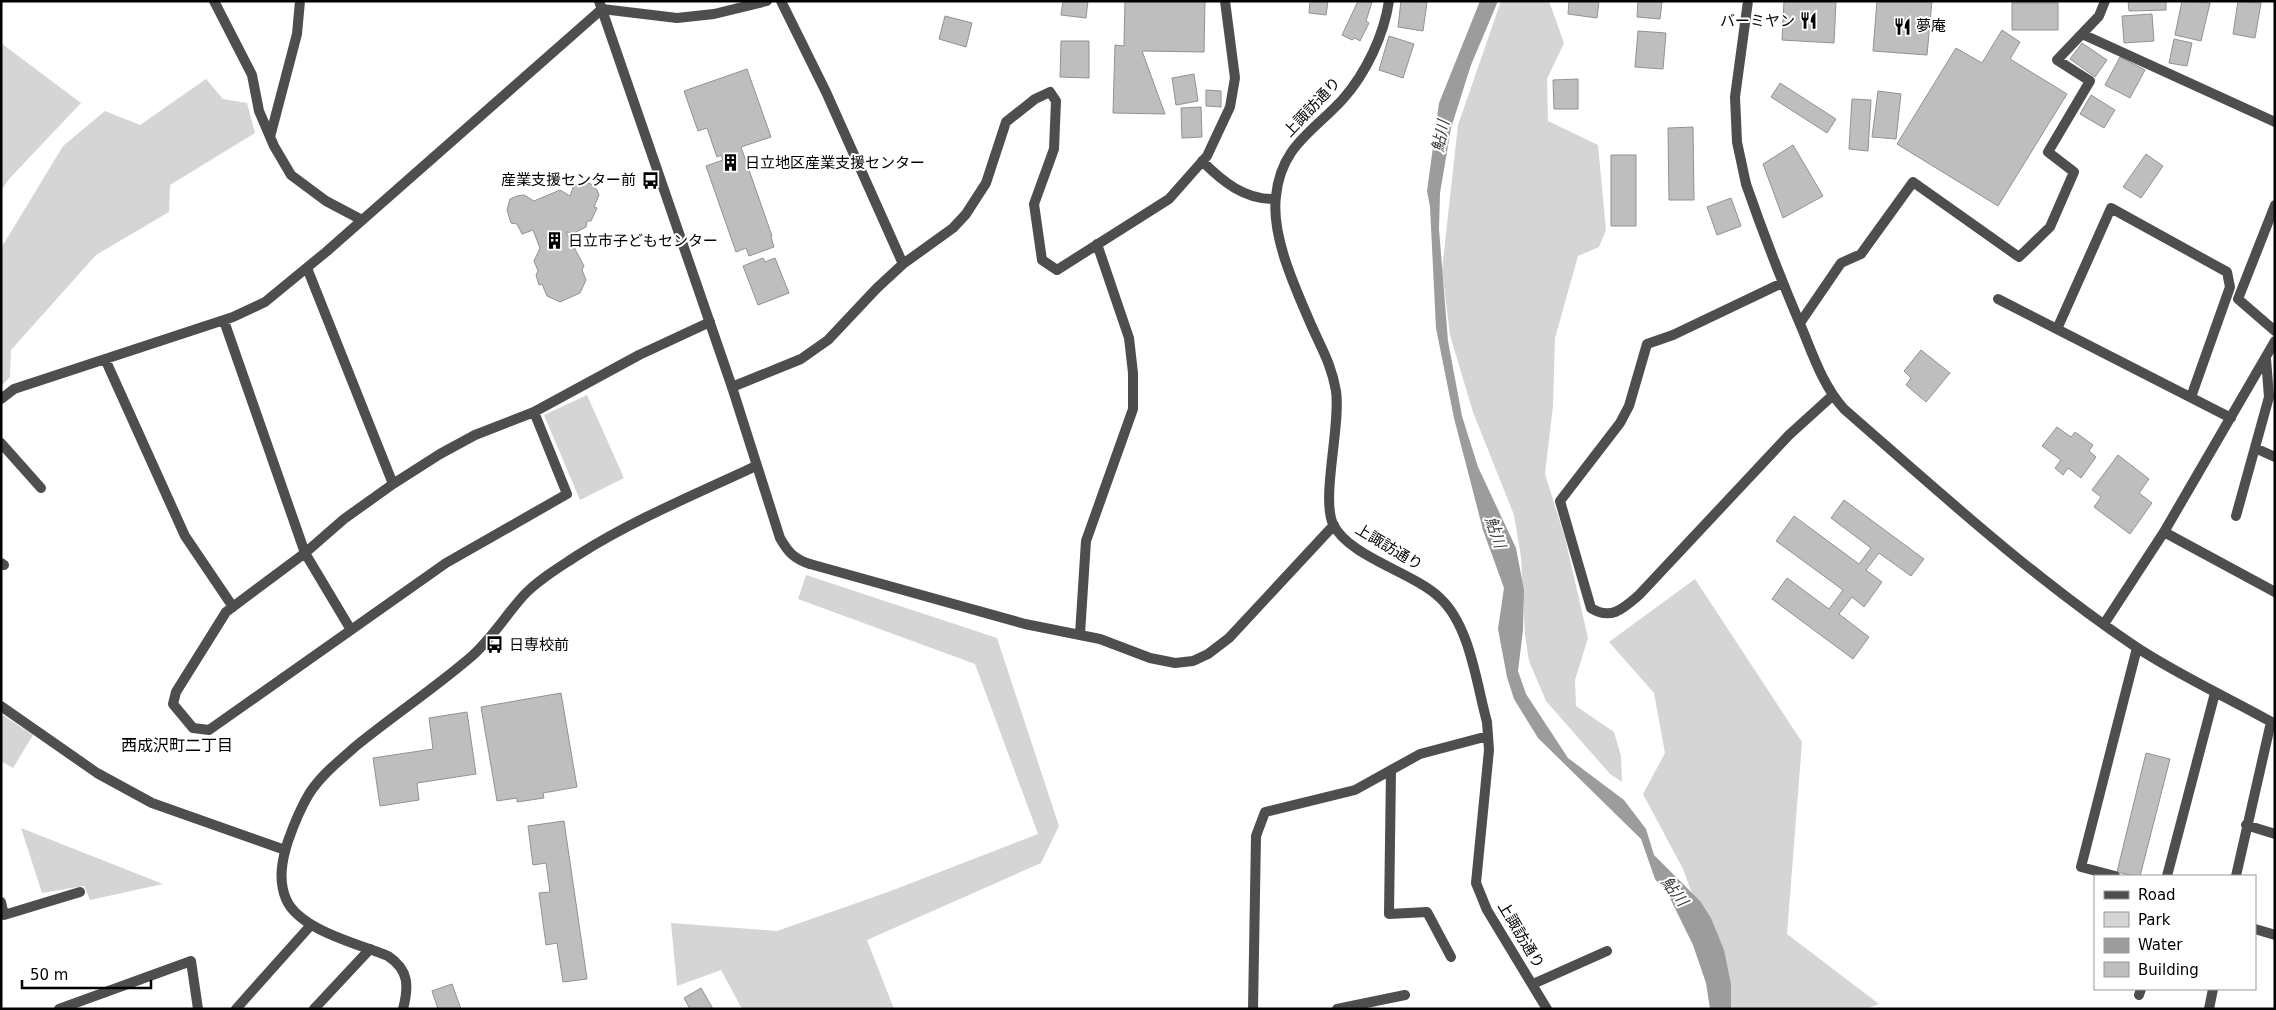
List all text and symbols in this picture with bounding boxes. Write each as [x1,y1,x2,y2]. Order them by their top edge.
restaurant icon: バーミヤン [1799,11,1819,31]
place label: バーミヤン [1720,12,1795,30]
restaurant icon: 夢庵 [1892,16,1912,36]
place label: 夢庵 [1916,17,1946,35]
street label: 上諏訪通り [1280,73,1344,141]
water label: 鮎川 [1428,117,1453,154]
building icon: 日立地区産業支援センター [721,153,741,173]
place label: 日立地区産業支援センター [745,154,925,172]
bus stop icon: 産業支援センター前 [640,170,660,190]
place label: 産業支援センター前 [501,171,636,189]
building icon: 日立市子どもセンター [544,231,564,251]
place label: 日立市子どもセンター [568,232,718,250]
water label: 鮎川 [1481,514,1510,552]
street label: 上諏訪通り [1352,520,1426,574]
bus stop icon: 日専校前 [485,635,505,655]
place label: 日専校前 [509,636,569,654]
district label: 西成沢町二丁目 [121,736,233,755]
water label: 鮎川 [1657,873,1693,911]
legend [2094,875,2256,990]
text: Road [2138,886,2176,904]
street label: 上諏訪通り [1494,898,1548,972]
text: Park [2138,911,2171,929]
text: Water [2138,936,2183,954]
scale bar [22,958,151,990]
text: Building [2138,961,2199,979]
text: 50 m [30,966,68,984]

